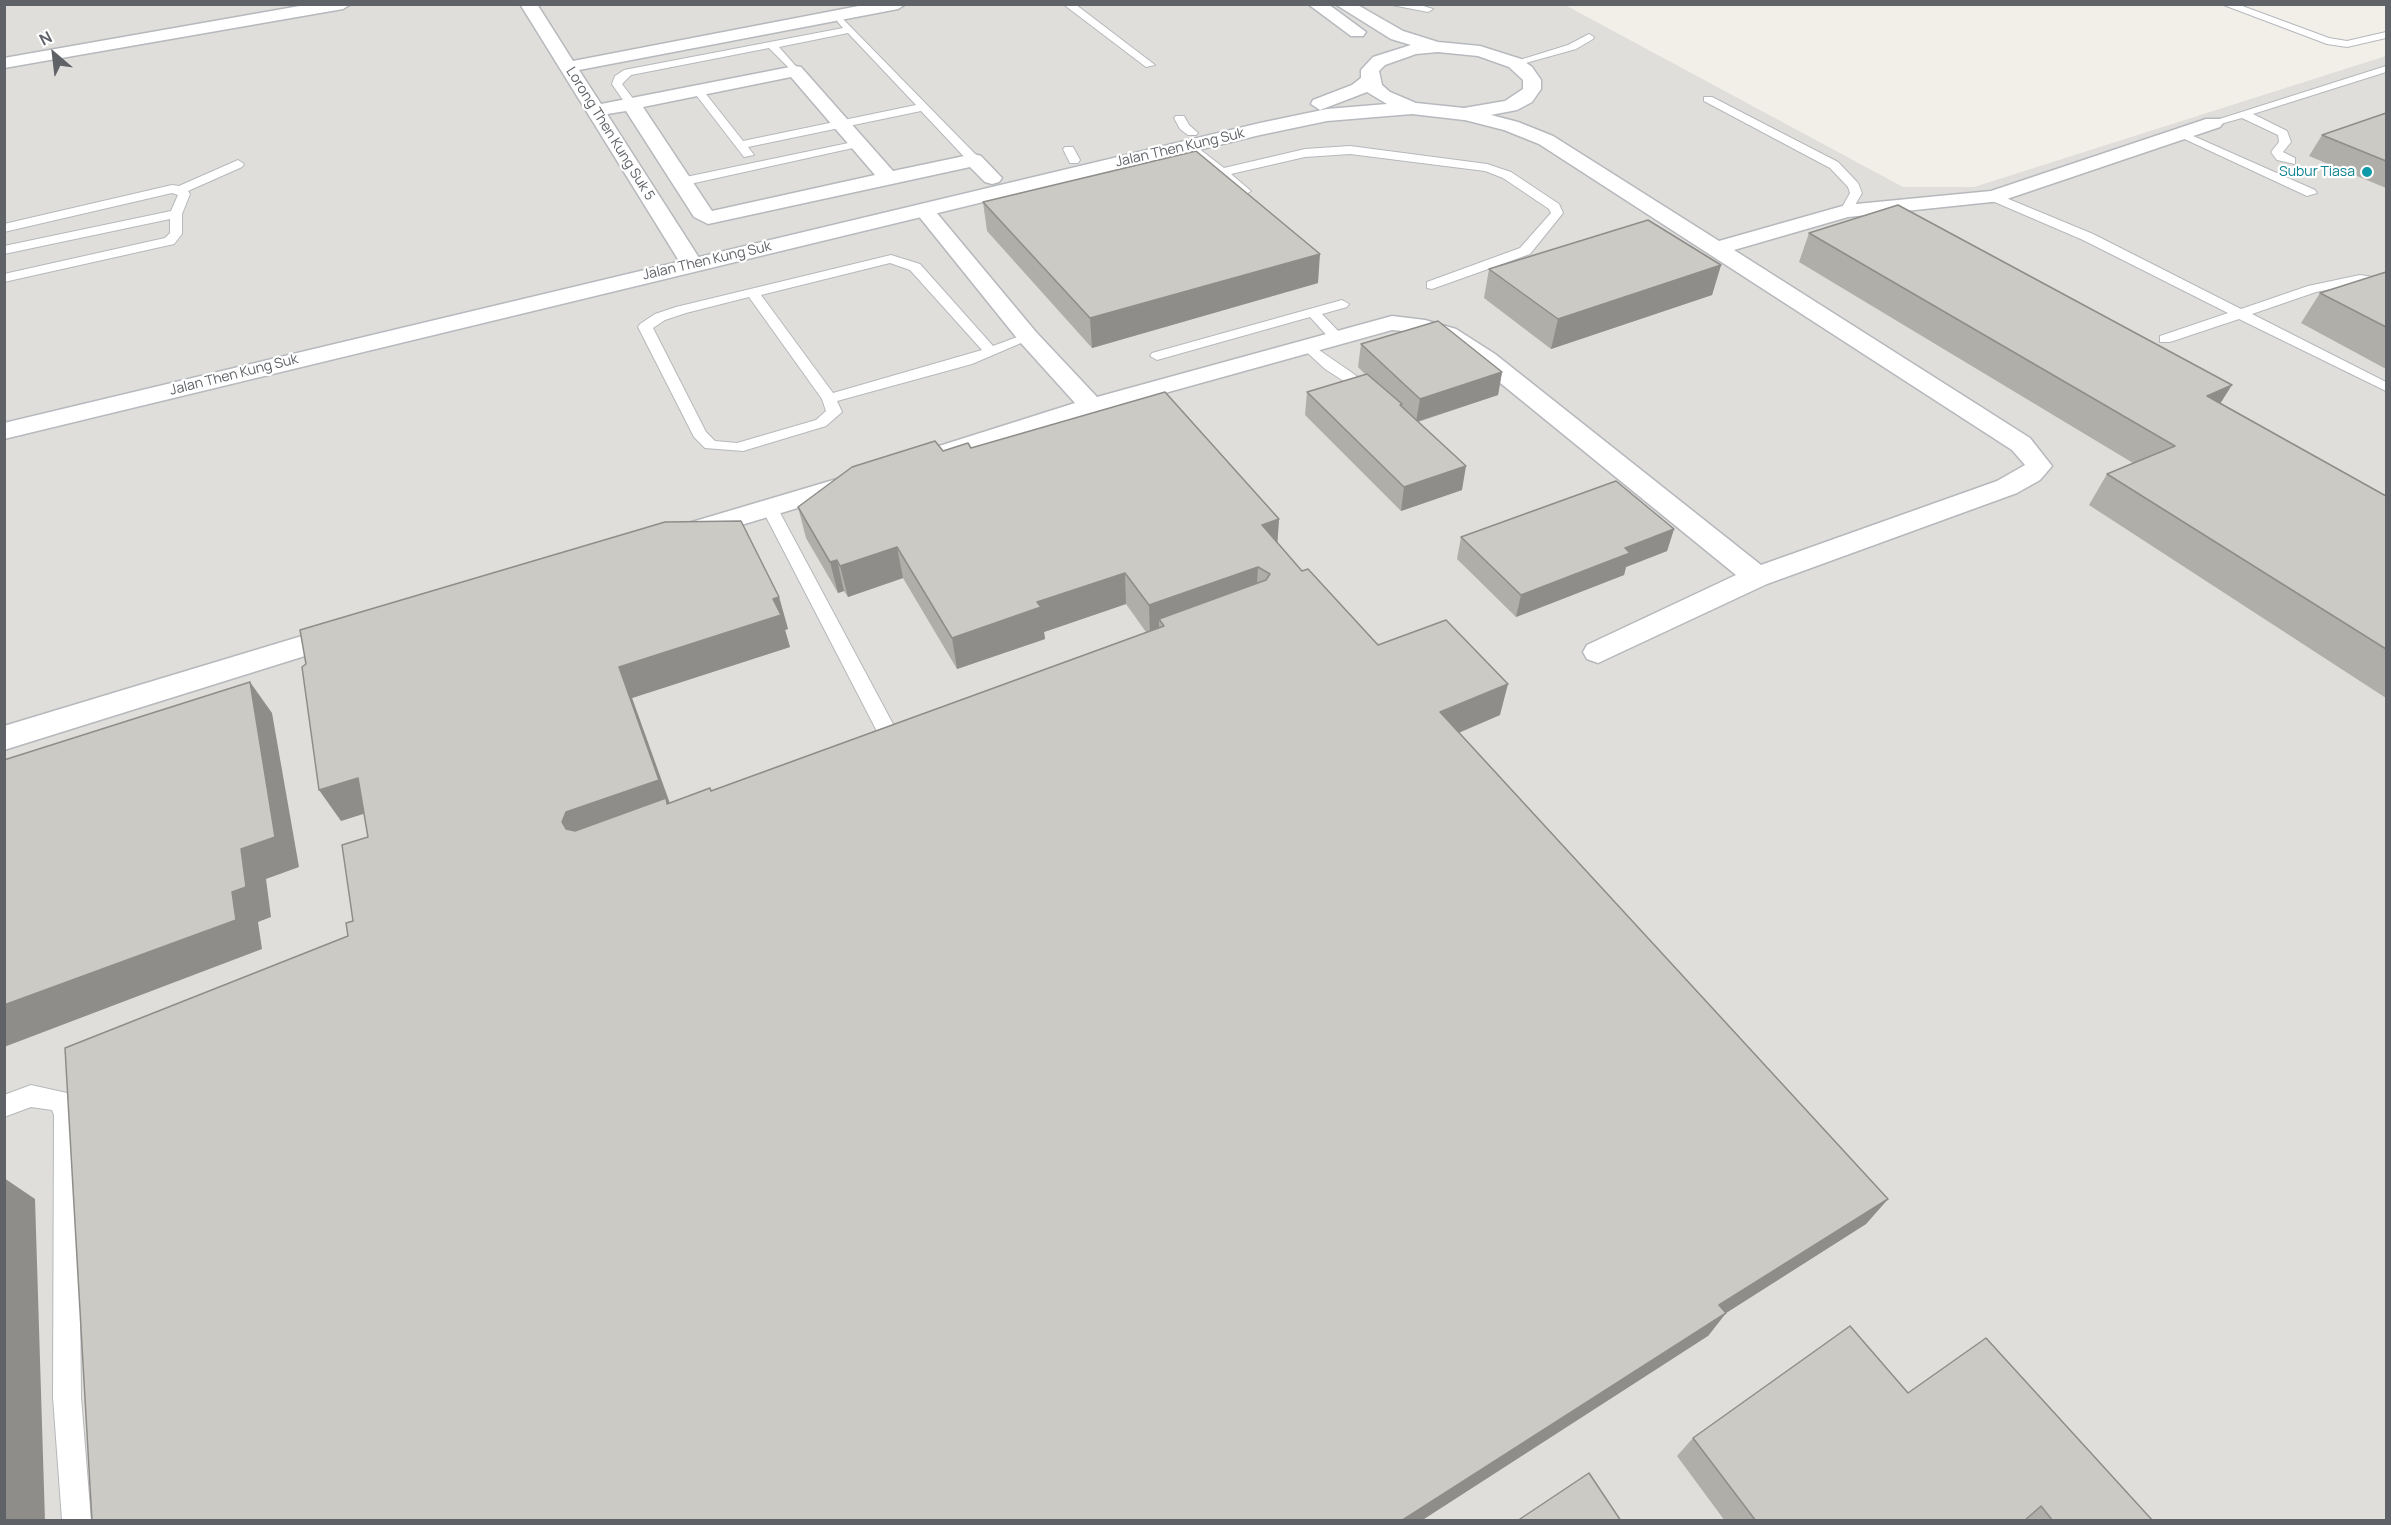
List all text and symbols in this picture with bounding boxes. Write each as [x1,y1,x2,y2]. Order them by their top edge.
north arrow [24,24,84,84]
text: N [35,26,56,51]
street label: Lorong Then Kung Suk 5 [562,64,658,204]
street label: Jalan Then Kung Suk [1114,125,1246,171]
place label: Subur Tiasa [2279,164,2355,180]
marker: Subur Tiasa [2360,165,2374,179]
street label: Jalan Then Kung Suk [641,238,773,284]
street label: Jalan Then Kung Suk [168,351,300,399]

